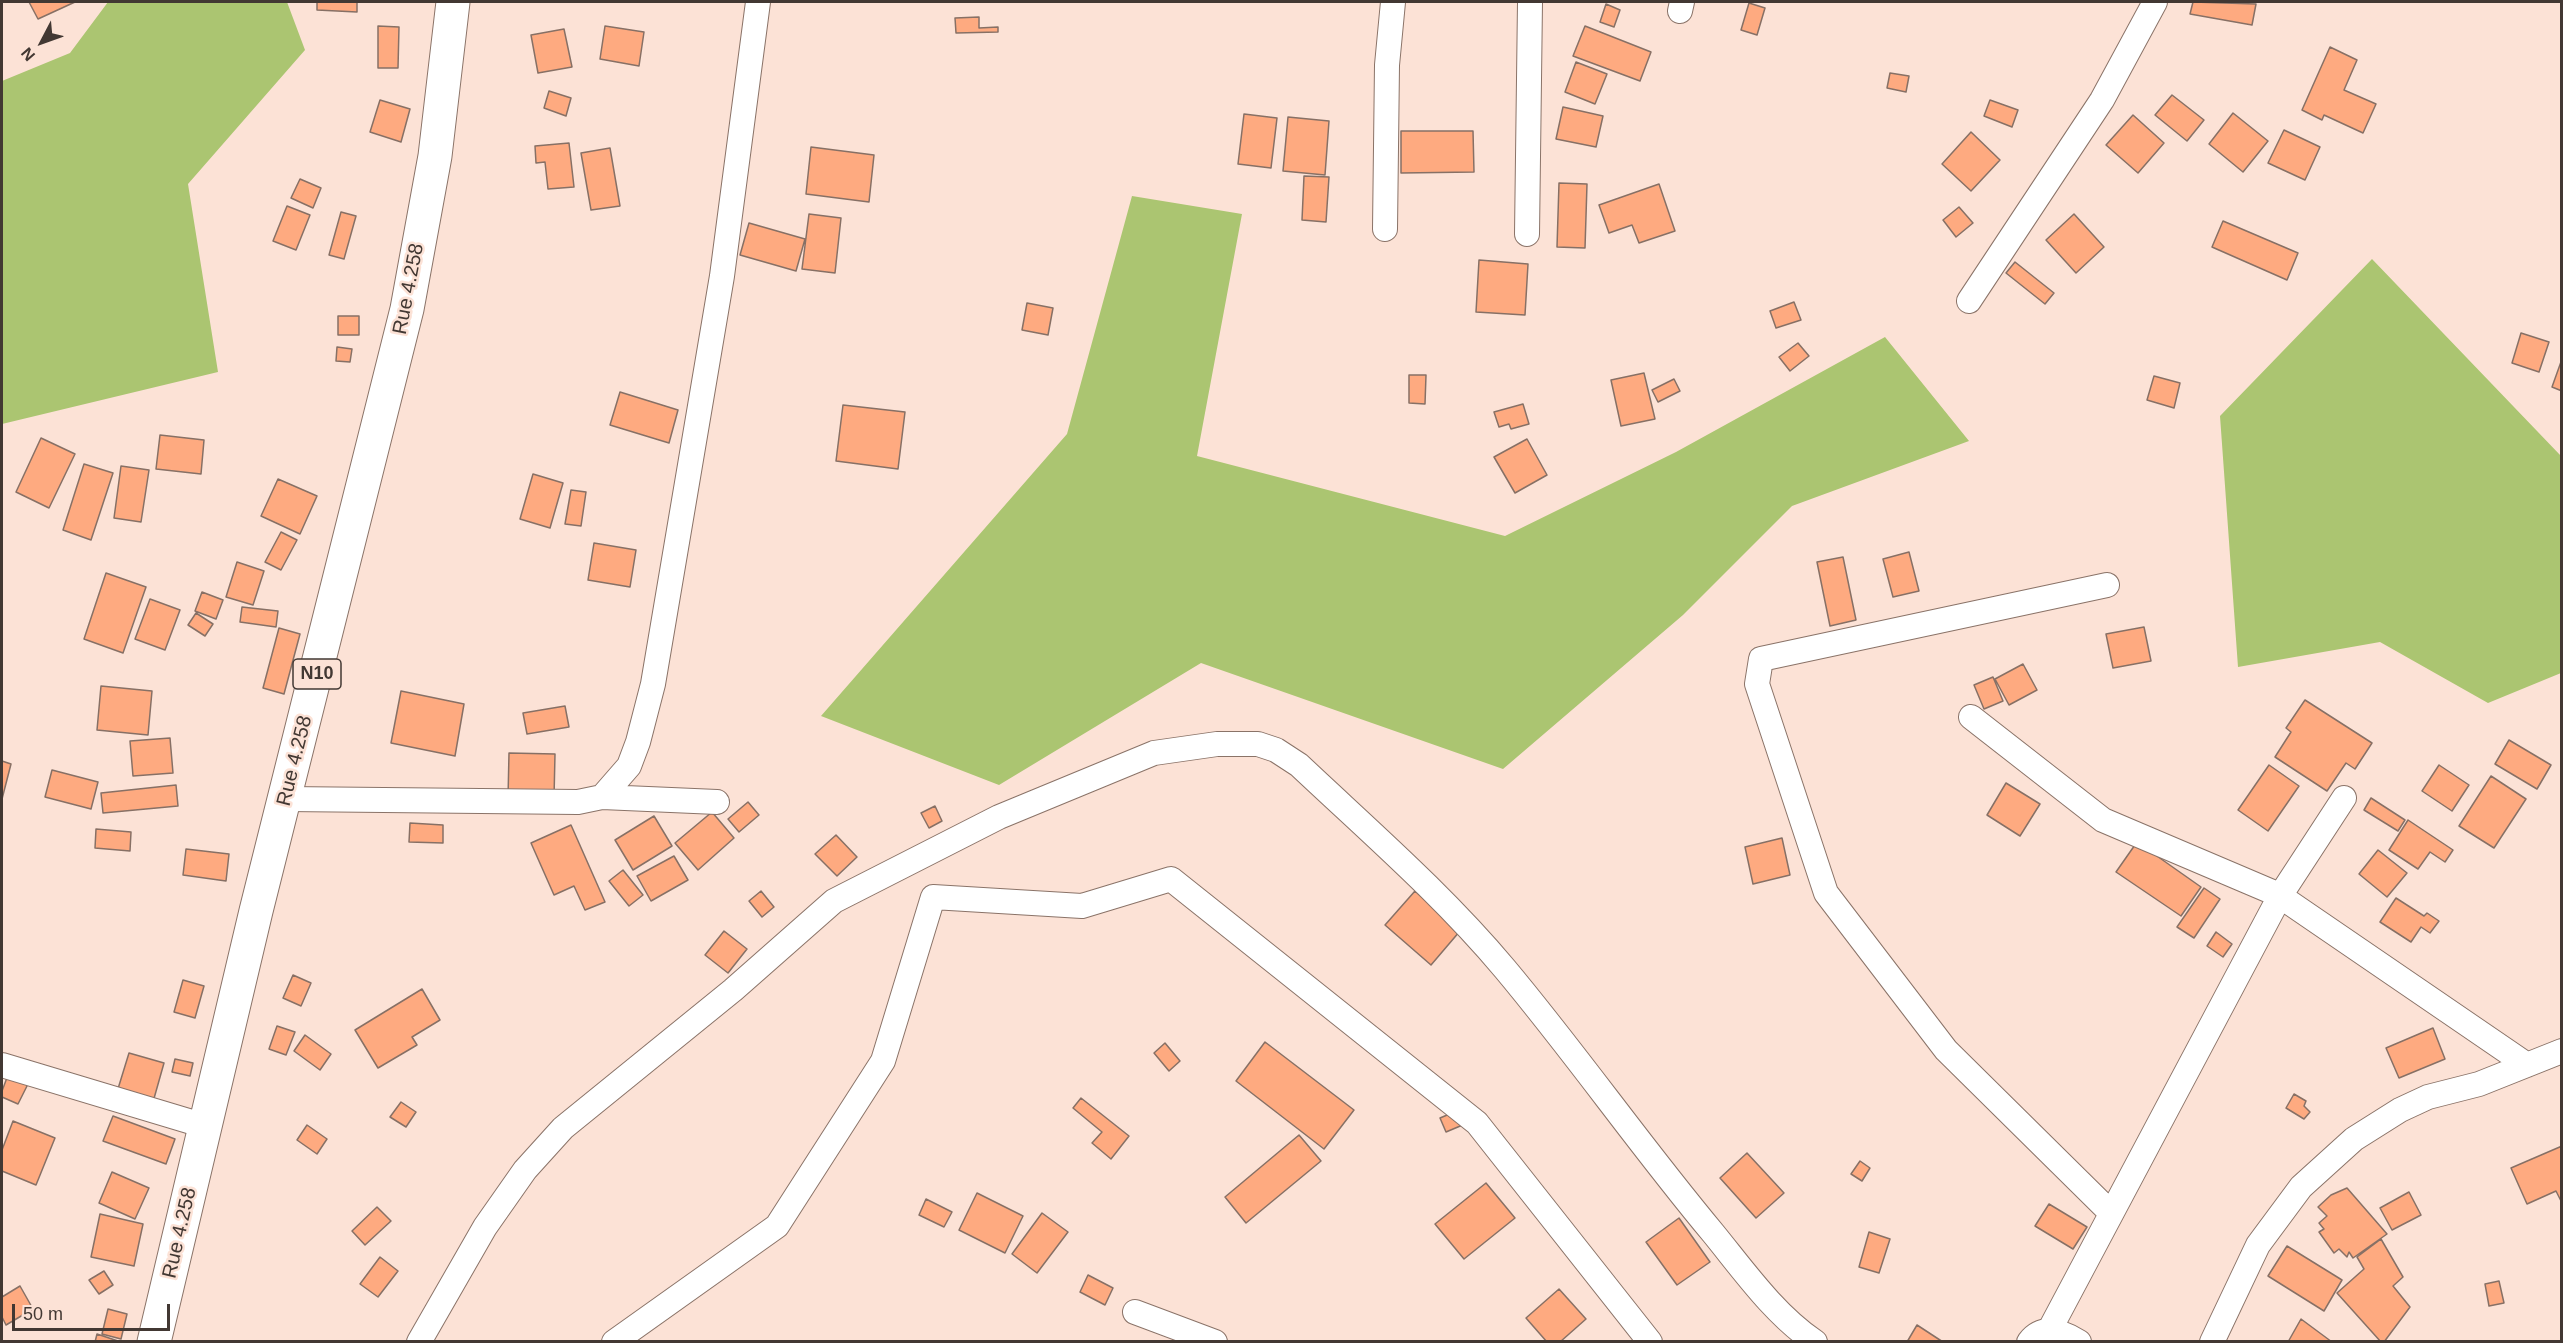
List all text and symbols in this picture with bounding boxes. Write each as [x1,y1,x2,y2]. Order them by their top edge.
north arrow [12,12,72,72]
text: N [18,44,38,64]
street label: Rue 4.258 [388,241,430,337]
road number: N10 [293,659,341,689]
street label: Rue 4.258 [272,713,318,809]
street label: Rue 4.258 [158,1185,202,1281]
scale bar [15,1292,172,1330]
text: 50 m [23,1304,63,1324]

